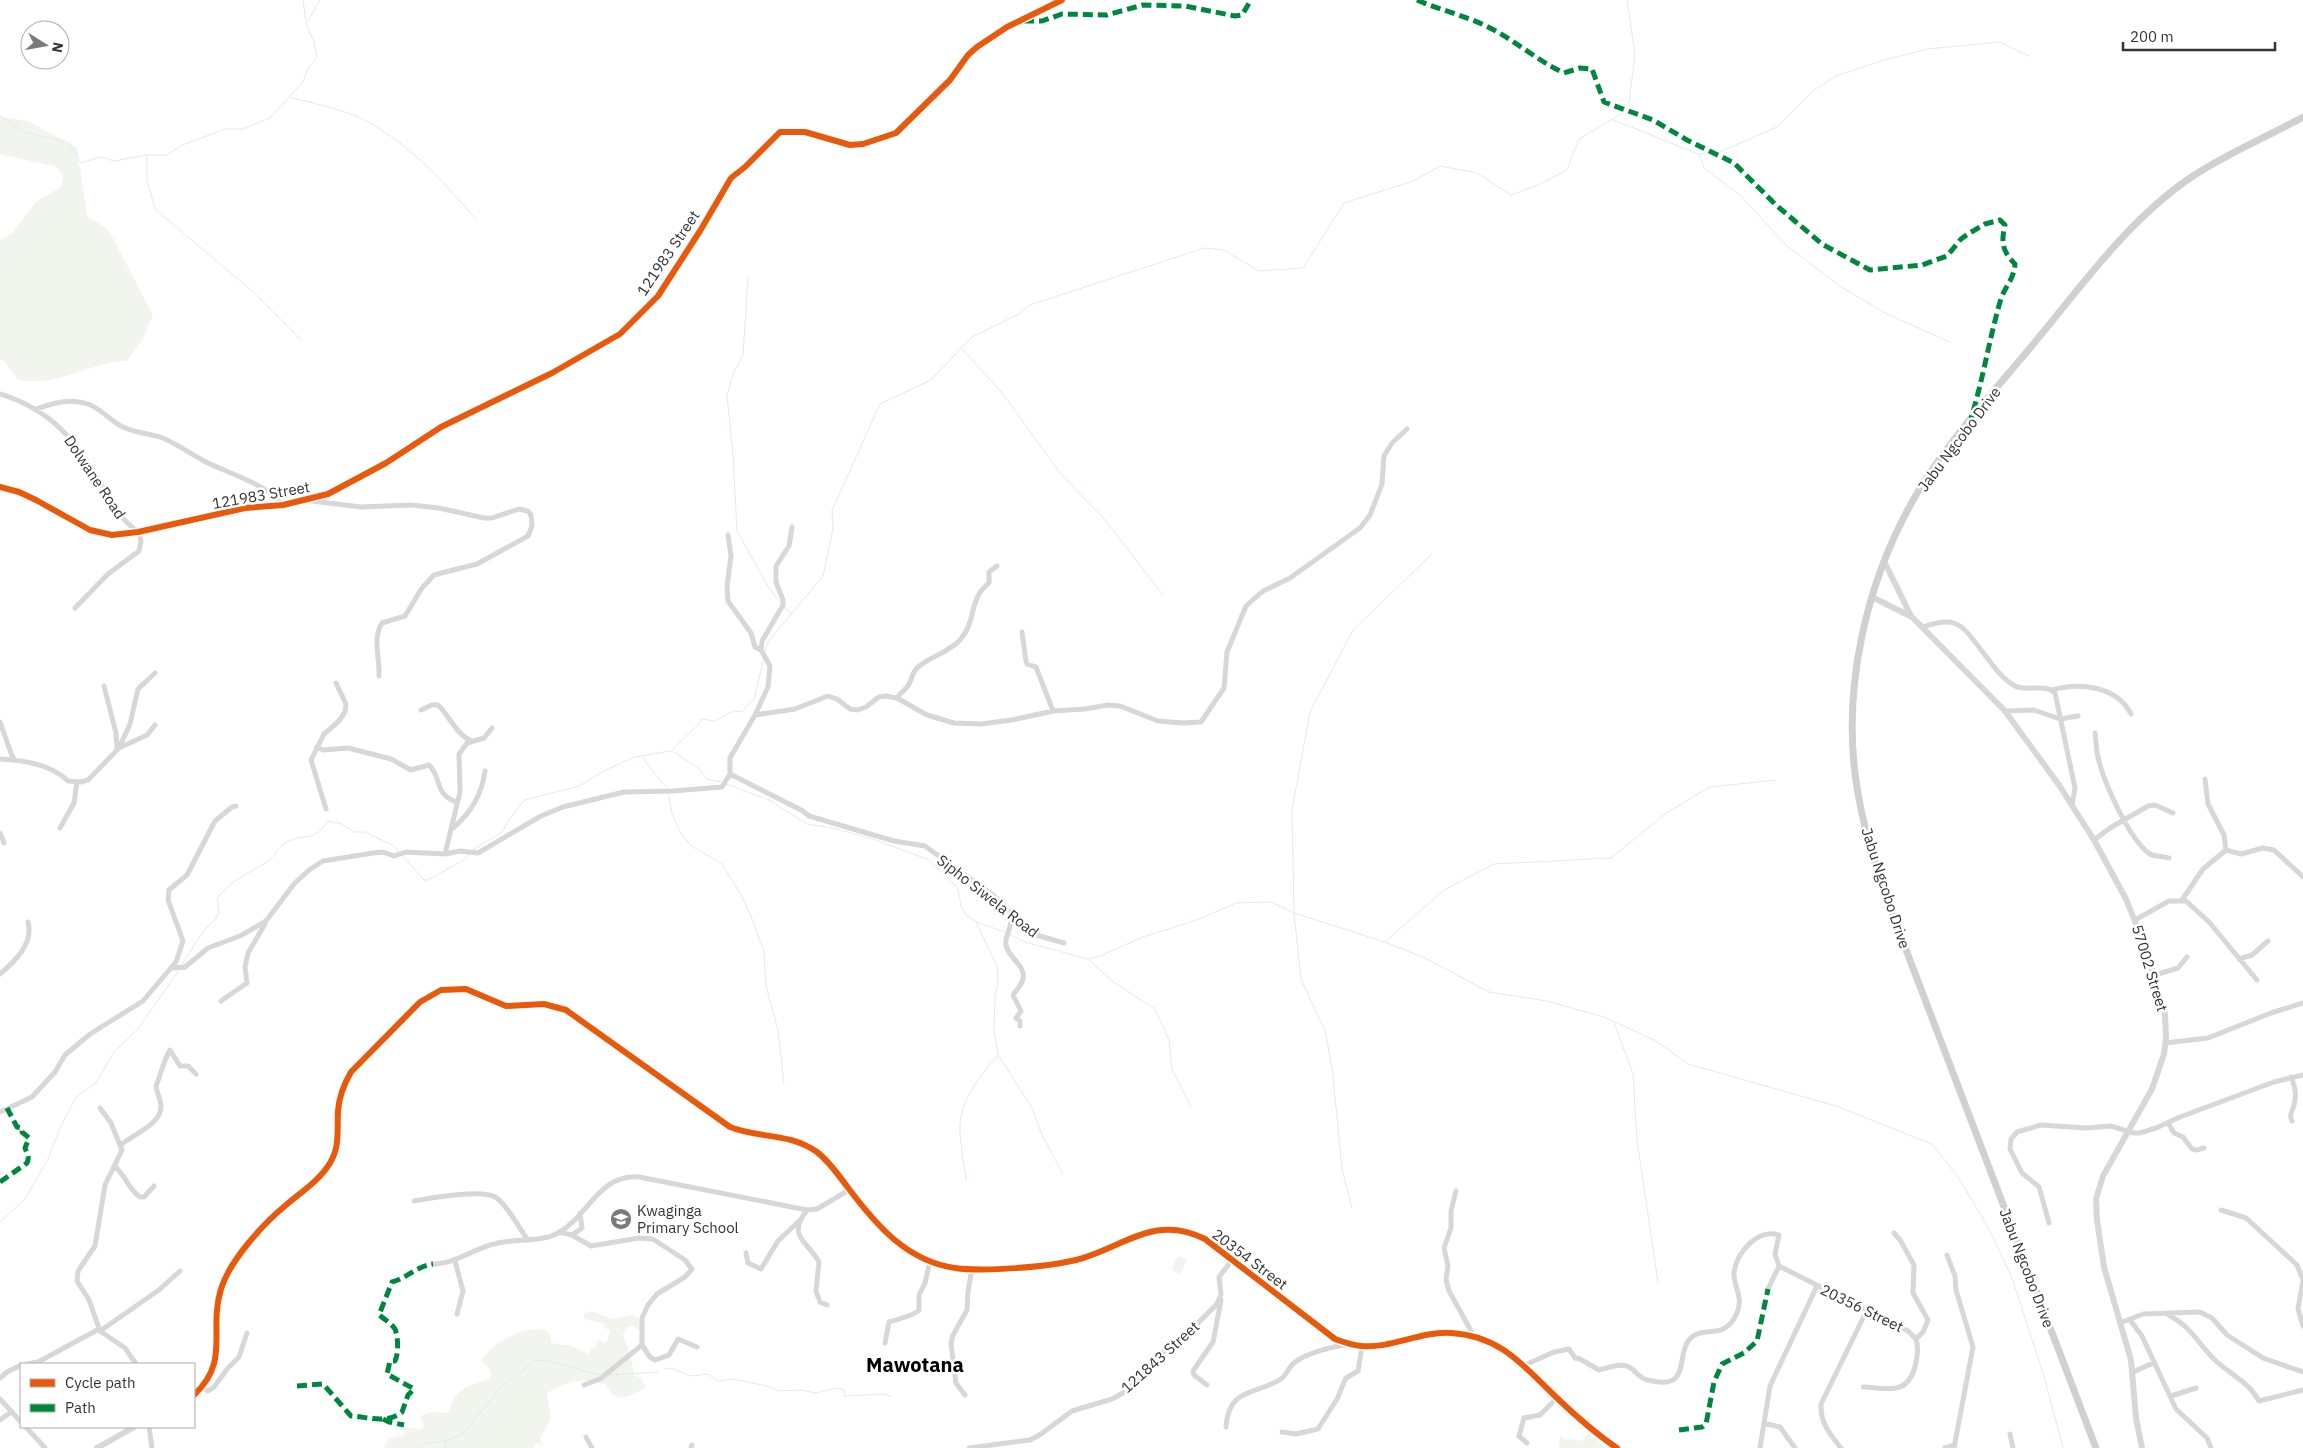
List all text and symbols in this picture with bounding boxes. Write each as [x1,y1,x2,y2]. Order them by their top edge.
north arrow [20,20,70,70]
scale bar [2123,20,2276,52]
text: 200 m [2130,27,2174,46]
text: N [48,41,68,54]
street label: 121983 Street [633,207,703,299]
street label: Jabu Ngcobo Drive [1913,383,2005,495]
street label: Dolwane Road [60,432,130,522]
street label: 121983 Street [211,477,311,513]
street label: Jabu Ngcobo Drive [1857,825,1915,951]
street label: Sipho Siwela Road [933,850,1043,942]
street label: 57002 Street [2128,922,2172,1014]
place label: Kwaginga Primary School [637,1201,739,1237]
street label: Jabu Ngcobo Drive [1996,1206,2058,1330]
school or university icon: Kwaginga Primary School [609,1207,633,1231]
street label: 20354 Street [1208,1224,1292,1294]
street label: 20356 Street [1818,1280,1906,1336]
street label: 121843 Street [1117,1317,1203,1397]
district label: Mawotana [866,1351,964,1378]
legend [20,1363,195,1428]
text: Cycle path [65,1373,136,1392]
text: Path [65,1398,96,1417]

